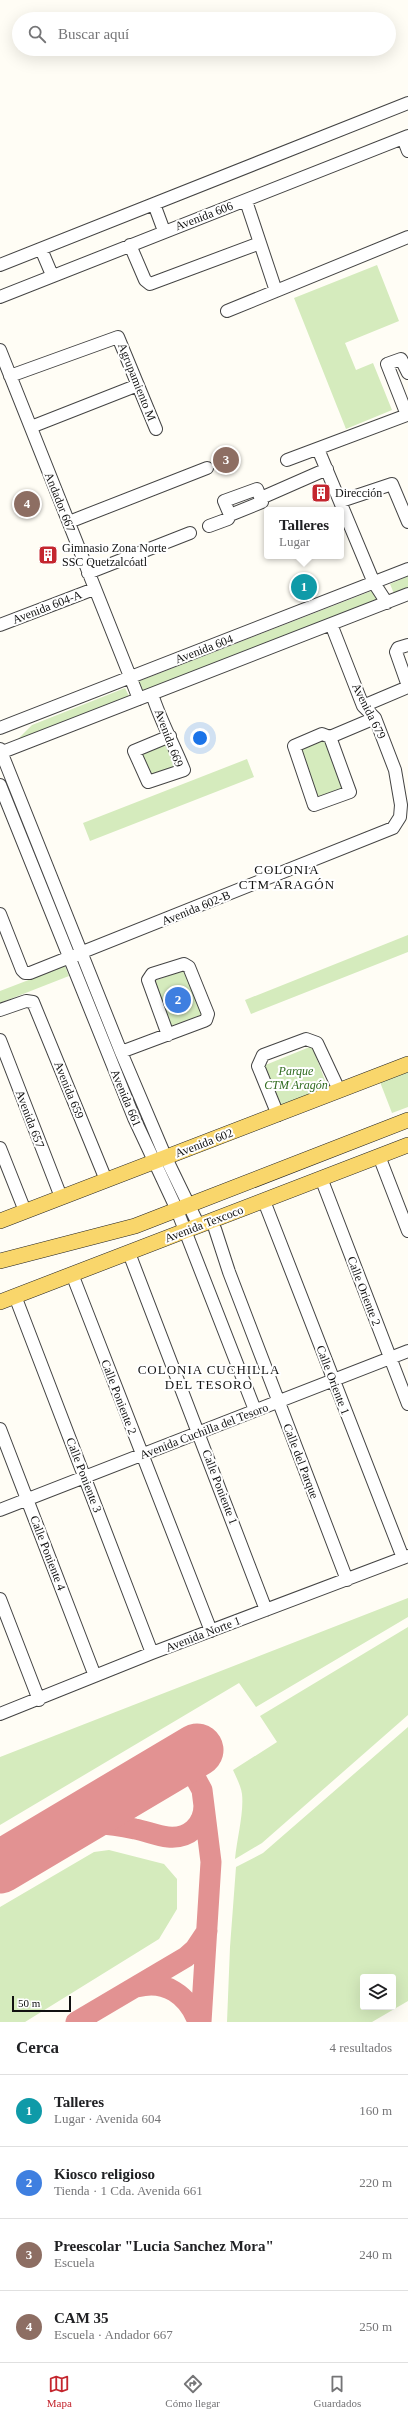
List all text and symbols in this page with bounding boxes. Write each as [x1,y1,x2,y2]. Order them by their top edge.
search box [12,12,396,56]
icon: search [26,23,48,45]
text: Buscar aquí [58,26,129,42]
street label: Avenida 606 [173,199,235,233]
street label: Agrupamiento M [115,341,159,423]
pin: 3 [213,445,239,475]
street label: Andador 667 [42,470,78,534]
building icon: Dirección [310,482,332,504]
place label: Dirección [335,486,382,500]
pin: 4 [14,489,40,519]
popup [264,507,344,559]
text: Talleres [279,517,329,533]
text: Lugar [279,534,310,549]
place label: Gimnasio Zona Norte SSC Quetzalcóatl [62,541,167,569]
building icon: Gimnasio Zona Norte SSC Quetzalcóatl [37,544,59,566]
pin: 1 [291,572,317,602]
street label: Avenida 604-A [10,587,84,627]
street label: Avenida 604 [173,632,235,666]
street label: Avenida 679 [349,681,389,741]
street label: Avenida 669 [152,707,186,769]
your location [190,728,210,748]
district label: COLONIA CTM ARAGÓN [239,862,335,892]
street label: Avenida 602-B [160,888,232,928]
pin: 2 [165,985,191,1015]
street label: Avenida 659 [51,1059,87,1121]
park label: Parque CTM Aragón [264,1064,328,1092]
street label: Avenida 661 [108,1067,144,1129]
street label: Avenida 657 [13,1088,47,1150]
street label: Avenida 602 [173,1126,235,1160]
street label: Avenida Texcoco [163,1203,245,1245]
street label: Calle Oriente 2 [344,1254,384,1328]
street label: Calle Oriente 1 [313,1343,353,1417]
street label: Calle Poniente 2 [98,1357,140,1437]
district label: COLONIA CUCHILLA DEL TESORO [138,1362,280,1392]
street label: Avenida Cuchilla del Tesoro [138,1400,270,1462]
street label: Calle del Parque [280,1421,322,1501]
street label: Calle Poniente 3 [63,1435,105,1515]
street label: Calle Poniente 1 [199,1447,241,1527]
street label: Calle Poniente 4 [27,1513,69,1593]
street label: Avenida Norte 1 [164,1613,242,1655]
map controls [360,1974,396,2010]
button: layers [360,1974,396,2010]
scale bar [12,1994,71,2013]
text: 50 m [18,1997,40,2009]
text: Cerca [16,2038,59,2057]
text: 4 resultados [330,2040,392,2055]
text: Talleres [54,2094,104,2110]
text: 1 [26,2103,32,2118]
text: 160 m [359,2103,392,2118]
text: Lugar · Avenida 604 [54,2111,161,2126]
text: Kiosco religioso [54,2166,155,2182]
text: 2 [26,2175,32,2190]
text: 220 m [359,2175,392,2190]
text: Tienda · 1 Cda. Avenida 661 [54,2183,203,2198]
text: Preescolar "Lucia Sanchez Mora" [54,2238,274,2254]
text: 3 [26,2247,32,2262]
text: 240 m [359,2247,392,2262]
text: Escuela [54,2255,94,2270]
text: CAM 35 [54,2310,109,2326]
text: 4 [26,2319,32,2334]
text: 250 m [359,2319,392,2334]
text: Escuela · Andador 667 [54,2327,173,2342]
tab: Mapa [47,2373,72,2409]
tab: Cómo llegar [165,2373,220,2409]
tab: Guardados [314,2373,361,2409]

